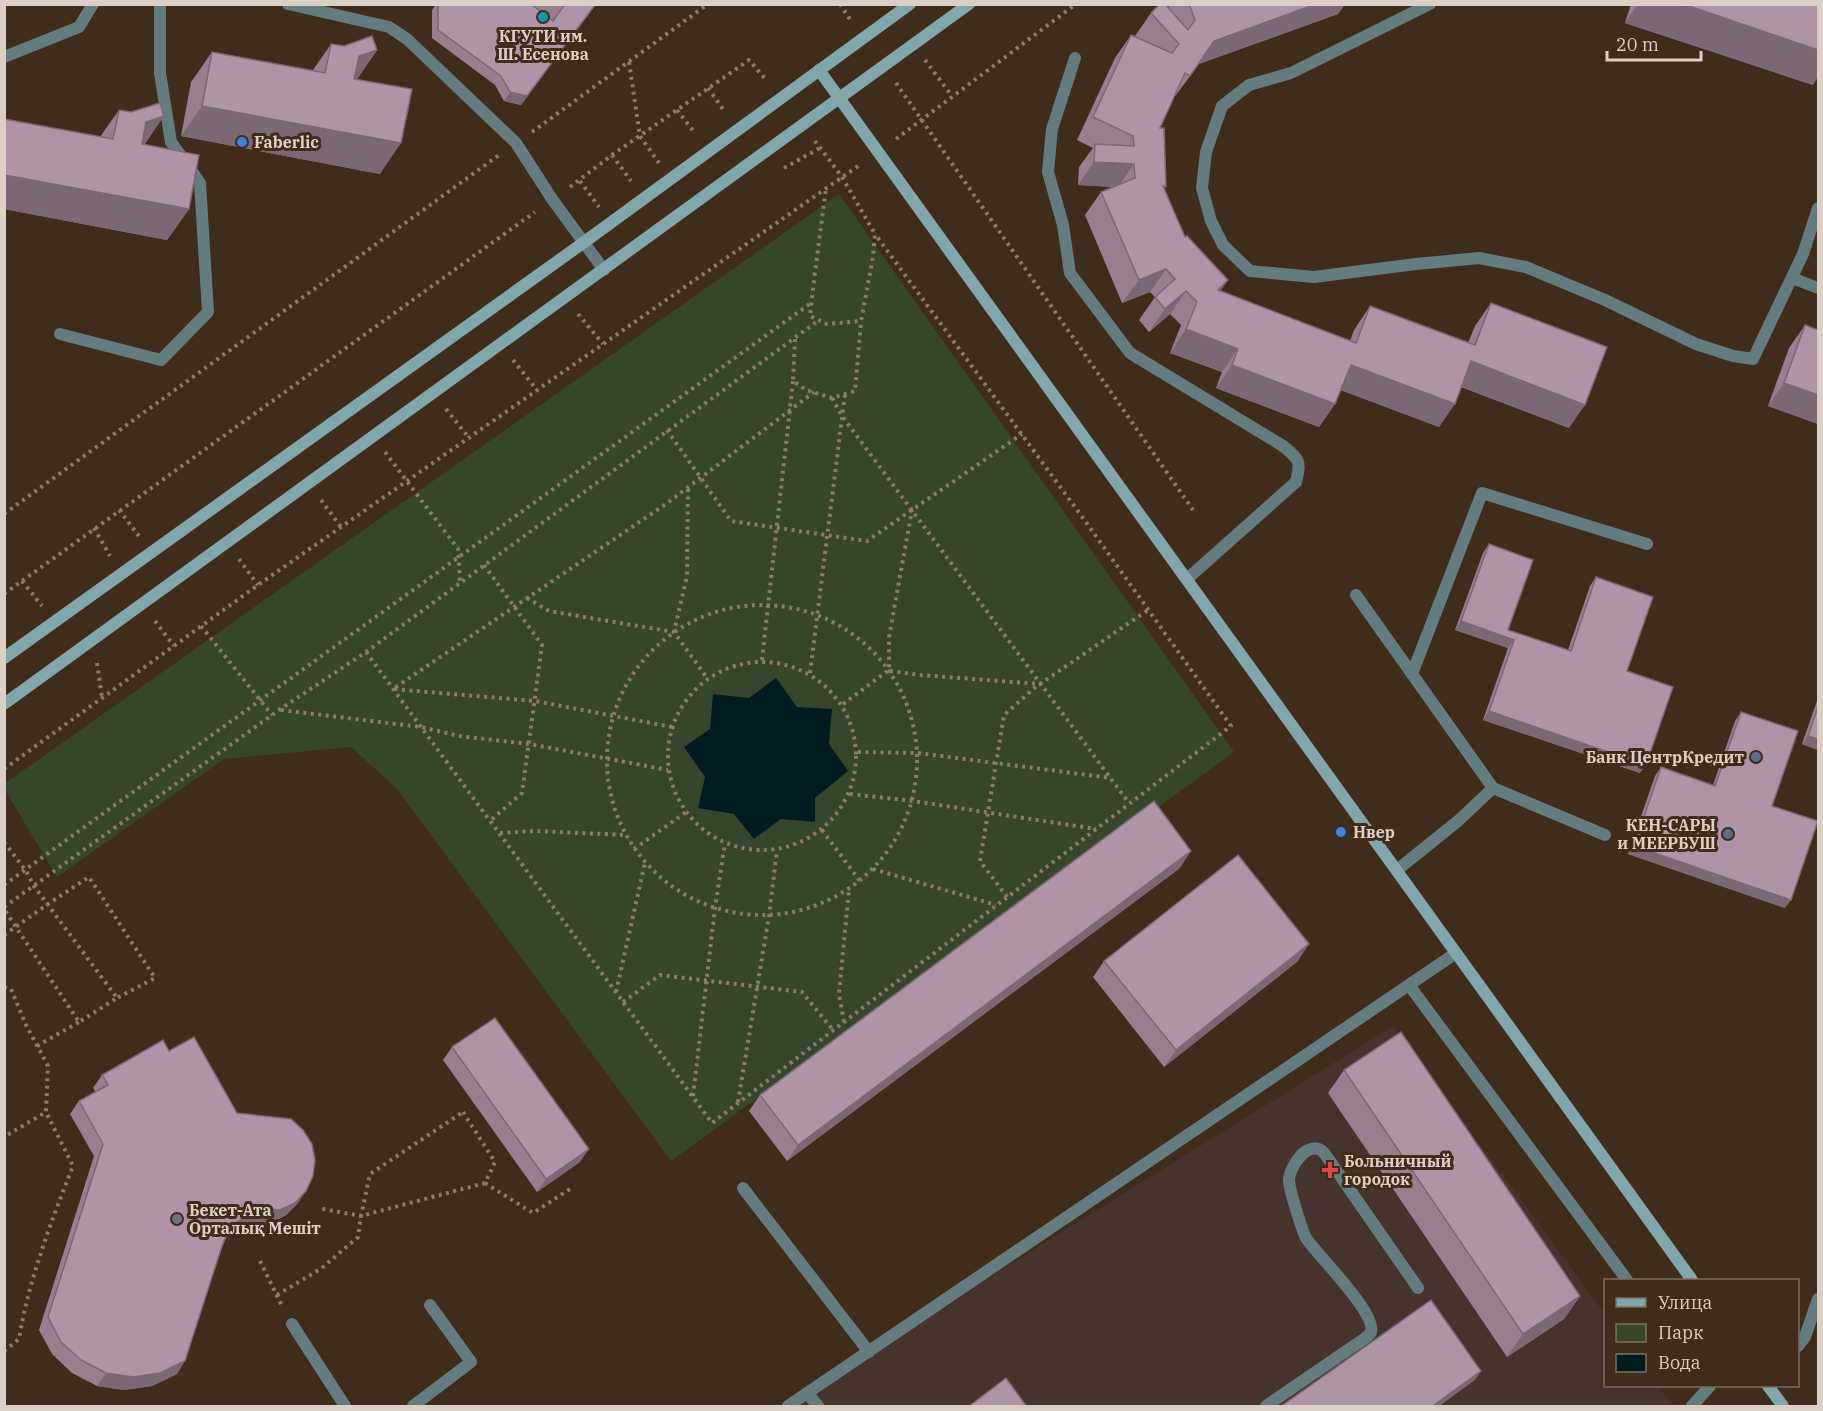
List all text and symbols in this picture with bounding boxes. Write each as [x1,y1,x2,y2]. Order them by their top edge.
marker: КГУТИ им. Ш. Есенова [536,10,550,24]
scale bar [1607,24,1702,62]
place label: КГУТИ им. Ш. Есенова [497,26,589,64]
text: 20 m [1616,33,1659,56]
place label: Faberlic [254,132,319,152]
marker: Faberlic [235,135,249,149]
place label: Банк ЦентрКредит [1586,747,1744,767]
marker: Банк ЦентрКредит [1749,750,1763,764]
place label: КЕН-САРЫ и МЕЕРБУШ [1617,815,1716,853]
place label: Нвер [1353,822,1395,842]
marker: Нвер [1334,825,1348,839]
marker: КЕН-САРЫ и МЕЕРБУШ [1721,827,1735,841]
place label: Больничный городок [1344,1151,1451,1189]
marker: Больничный городок [1321,1161,1339,1179]
place label: Бекет-Ата Орталық Мешіт [189,1200,321,1238]
marker: Бекет-Ата Орталық Мешіт [170,1212,184,1226]
legend [1604,1279,1799,1387]
text: Улица [1658,1291,1713,1314]
text: Парк [1658,1321,1704,1344]
text: Вода [1658,1351,1701,1374]

